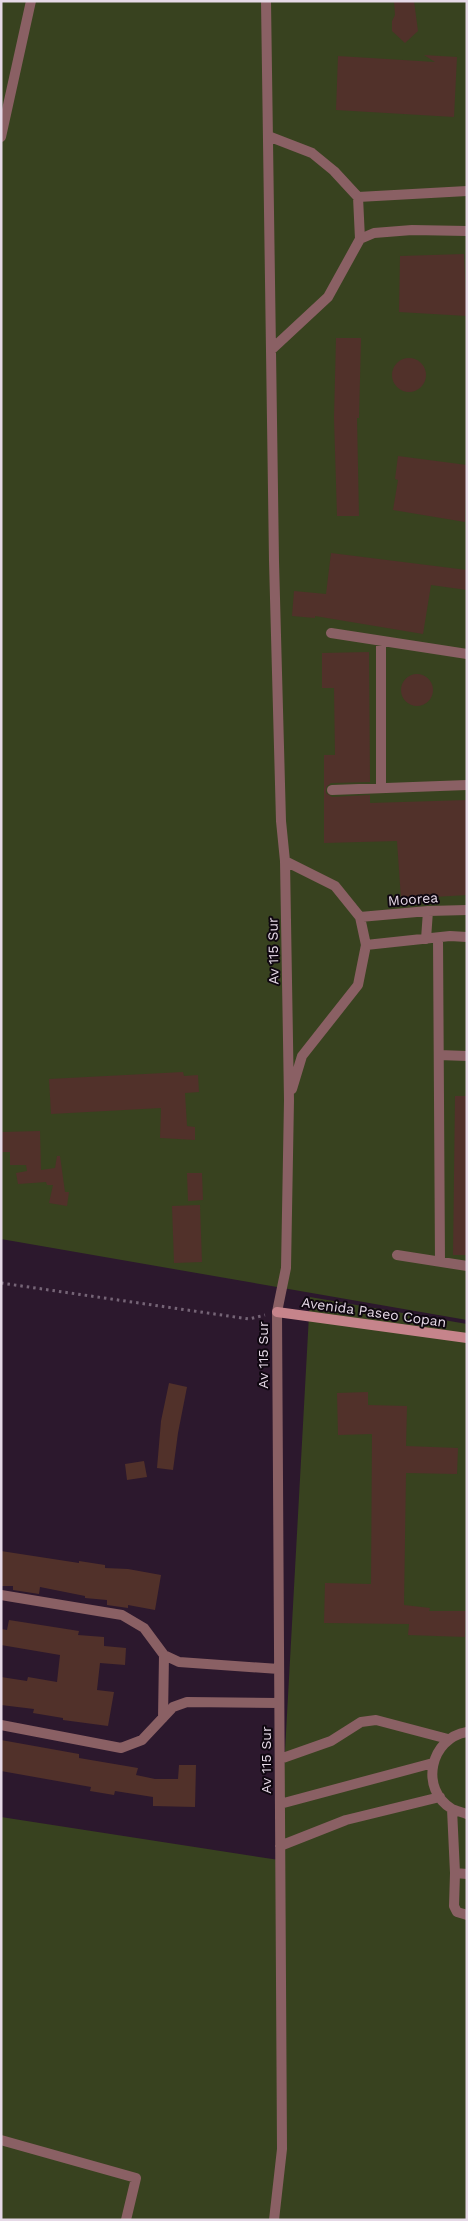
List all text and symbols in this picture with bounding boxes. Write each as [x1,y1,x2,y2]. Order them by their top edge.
street label: Moorea [387,889,439,909]
street label: Av 115 Sur [264,917,282,985]
street label: Avenida Paseo Copan [301,1294,447,1330]
street label: Av 115 Sur [255,1321,271,1389]
street label: Av 115 Sur [258,1726,274,1794]

